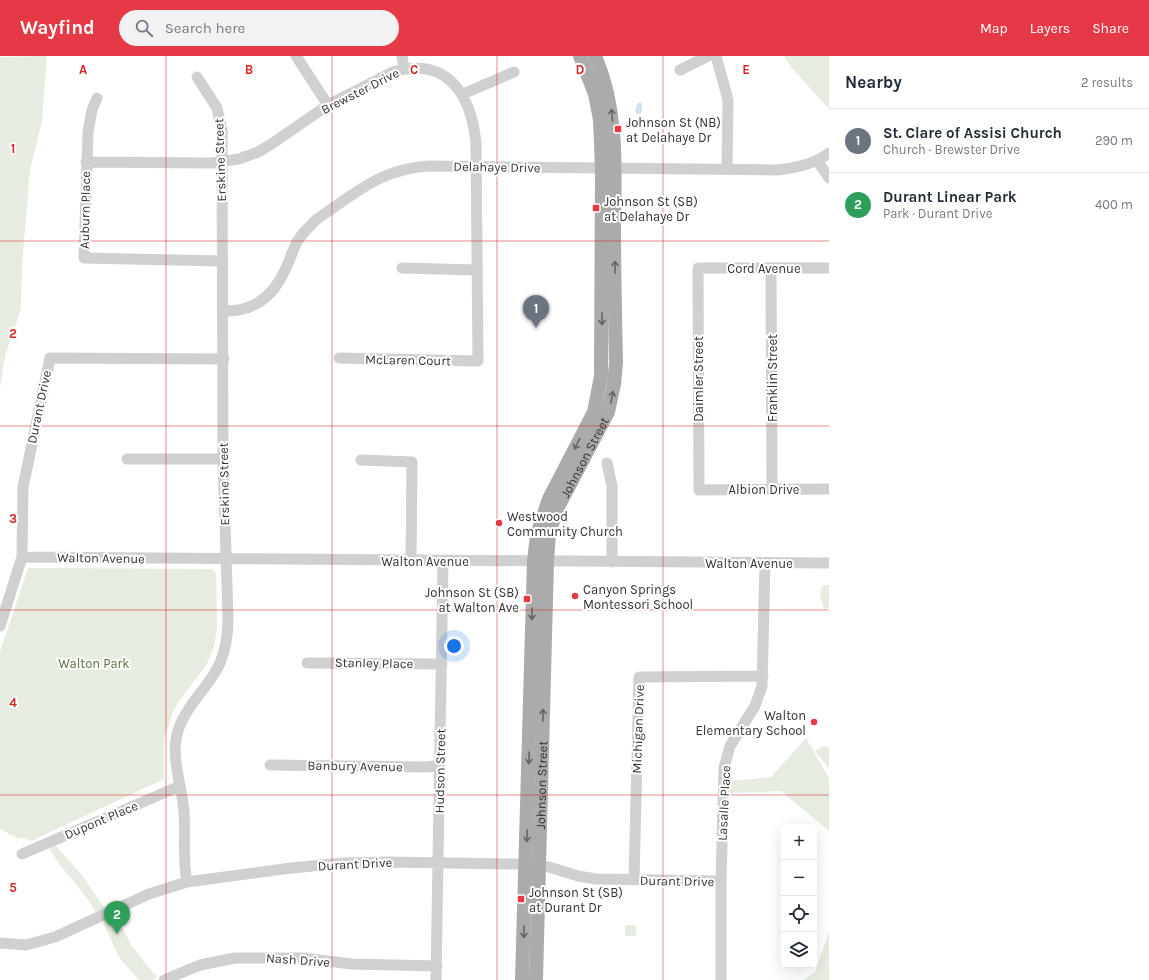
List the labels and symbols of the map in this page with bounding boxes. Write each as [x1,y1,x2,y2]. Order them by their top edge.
text: A [79,62,87,77]
text: B [245,62,253,77]
text: C [410,62,418,77]
text: D [576,62,585,77]
text: E [742,62,750,77]
street label: Brewster Drive [319,65,402,117]
one-way arrow [608,109,615,122]
place label: Johnson St (NB) at Delahaye Dr [626,115,721,145]
street label: Erskine Street [211,118,229,202]
marker: Johnson St (NB) at Delahaye Dr [613,124,623,134]
text: 1 [11,141,15,156]
street label: Delahaye Drive [453,159,541,175]
street label: Auburn Place [77,171,93,249]
place label: Johnson St (SB) at Delahaye Dr [604,194,698,224]
marker: Johnson St (SB) at Delahaye Dr [591,203,601,213]
one-way arrow [611,261,619,274]
street label: Cord Avenue [727,261,801,276]
pin: 1 [523,295,549,328]
one-way arrow [598,312,606,325]
text: 2 [9,326,17,341]
street label: Franklin Street [765,334,780,422]
street label: Daimler Street [691,336,706,422]
street label: McLaren Court [365,352,451,368]
street label: Durant Drive [24,369,54,445]
one-way arrow [608,391,616,404]
street label: Johnson Street [557,414,612,500]
one-way arrow [573,438,581,450]
street label: Erskine Street [216,442,232,526]
street label: Albion Drive [728,482,800,497]
place label: Westwood Community Church [507,509,623,539]
text: 3 [9,511,17,526]
marker: Westwood Community Church [494,518,504,528]
street label: Walton Avenue [57,550,145,566]
street label: Walton Avenue [381,554,469,569]
street label: Walton Avenue [705,556,793,571]
place label: Canyon Springs Montessori School [583,582,693,612]
place label: Johnson St (SB) at Walton Ave [425,585,519,615]
marker: Canyon Springs Montessori School [570,591,580,601]
marker: Johnson St (SB) at Walton Ave [522,594,532,604]
one-way arrow [529,607,536,620]
your location [444,636,464,656]
street label: Stanley Place [335,655,414,671]
park label: Walton Park [58,656,130,671]
street label: Michigan Drive [629,684,647,774]
text: 4 [9,695,17,710]
place label: Walton Elementary School [696,708,806,738]
one-way arrow [539,709,547,722]
marker: Walton Elementary School [809,717,819,727]
street label: Hudson Street [432,728,448,814]
street label: Johnson Street [532,740,550,830]
one-way arrow [525,751,532,764]
street label: Banbury Avenue [307,758,403,774]
street label: Lasalle Place [715,765,733,841]
street label: Dupont Place [62,798,140,842]
one-way arrow [523,829,530,842]
street label: Durant Drive [317,855,393,873]
street label: Durant Drive [640,873,715,889]
text: 5 [9,880,17,895]
place label: Johnson St (SB) at Durant Dr [529,885,623,915]
marker: Johnson St (SB) at Durant Dr [516,894,526,904]
pin: 2 [104,901,130,934]
one-way arrow [520,925,527,938]
street label: Nash Drive [265,950,331,970]

